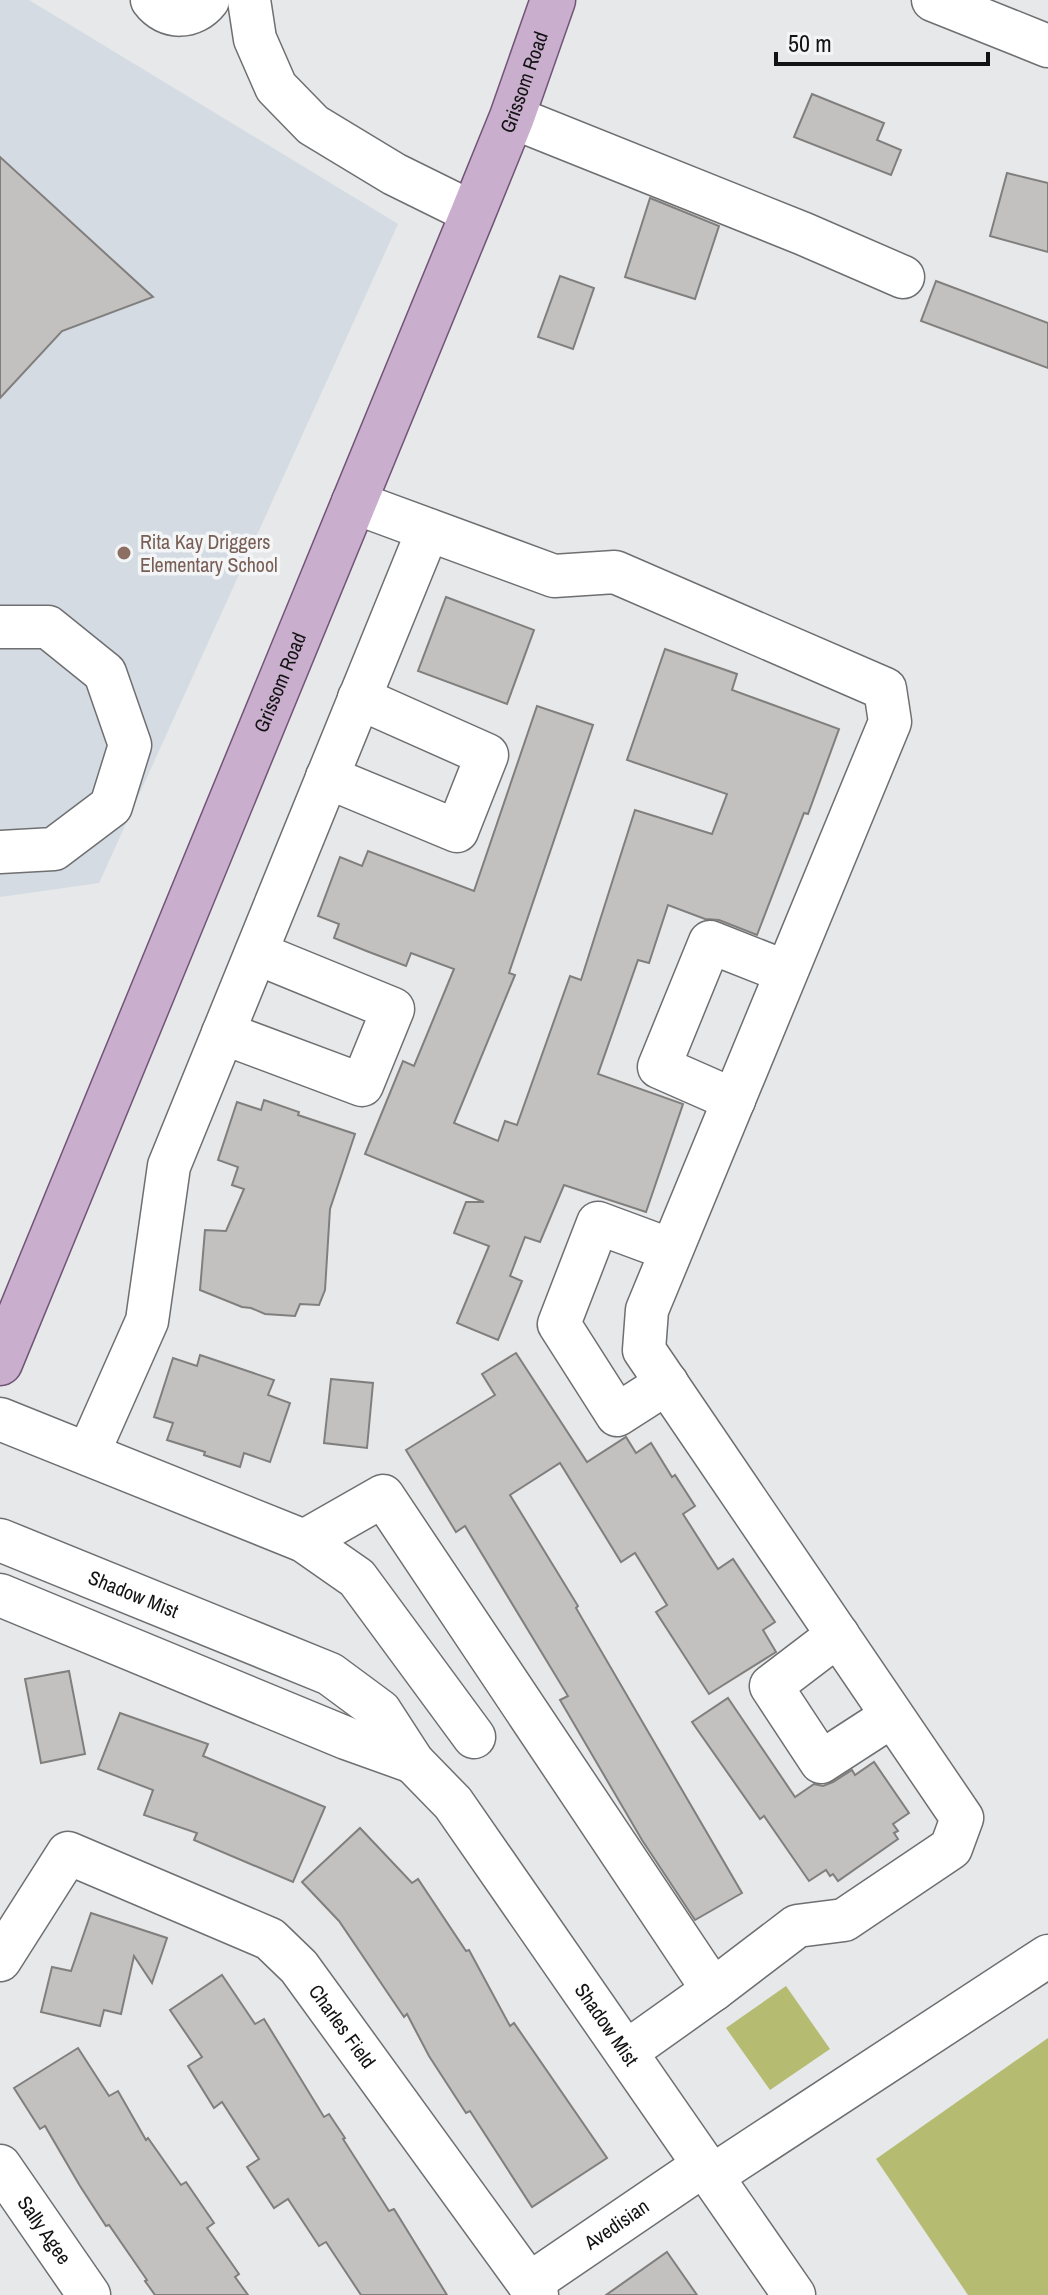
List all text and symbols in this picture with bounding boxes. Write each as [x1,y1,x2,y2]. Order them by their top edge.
scale bar [776,16,988,66]
text: 50 m [788,27,832,59]
street label: Grissom Road [493,28,554,137]
place label: Rita Kay Driggers Elementary School [140,528,278,578]
marker: Rita Kay Driggers Elementary School [115,544,133,562]
street label: Grissom Road [247,628,312,736]
street label: Shadow Mist [85,1563,183,1624]
street label: Shadow Mist [569,1978,645,2071]
street label: Charles Field [303,1979,382,2074]
street label: Sally Agee [12,2190,78,2270]
street label: Avedisian [578,2192,654,2256]

